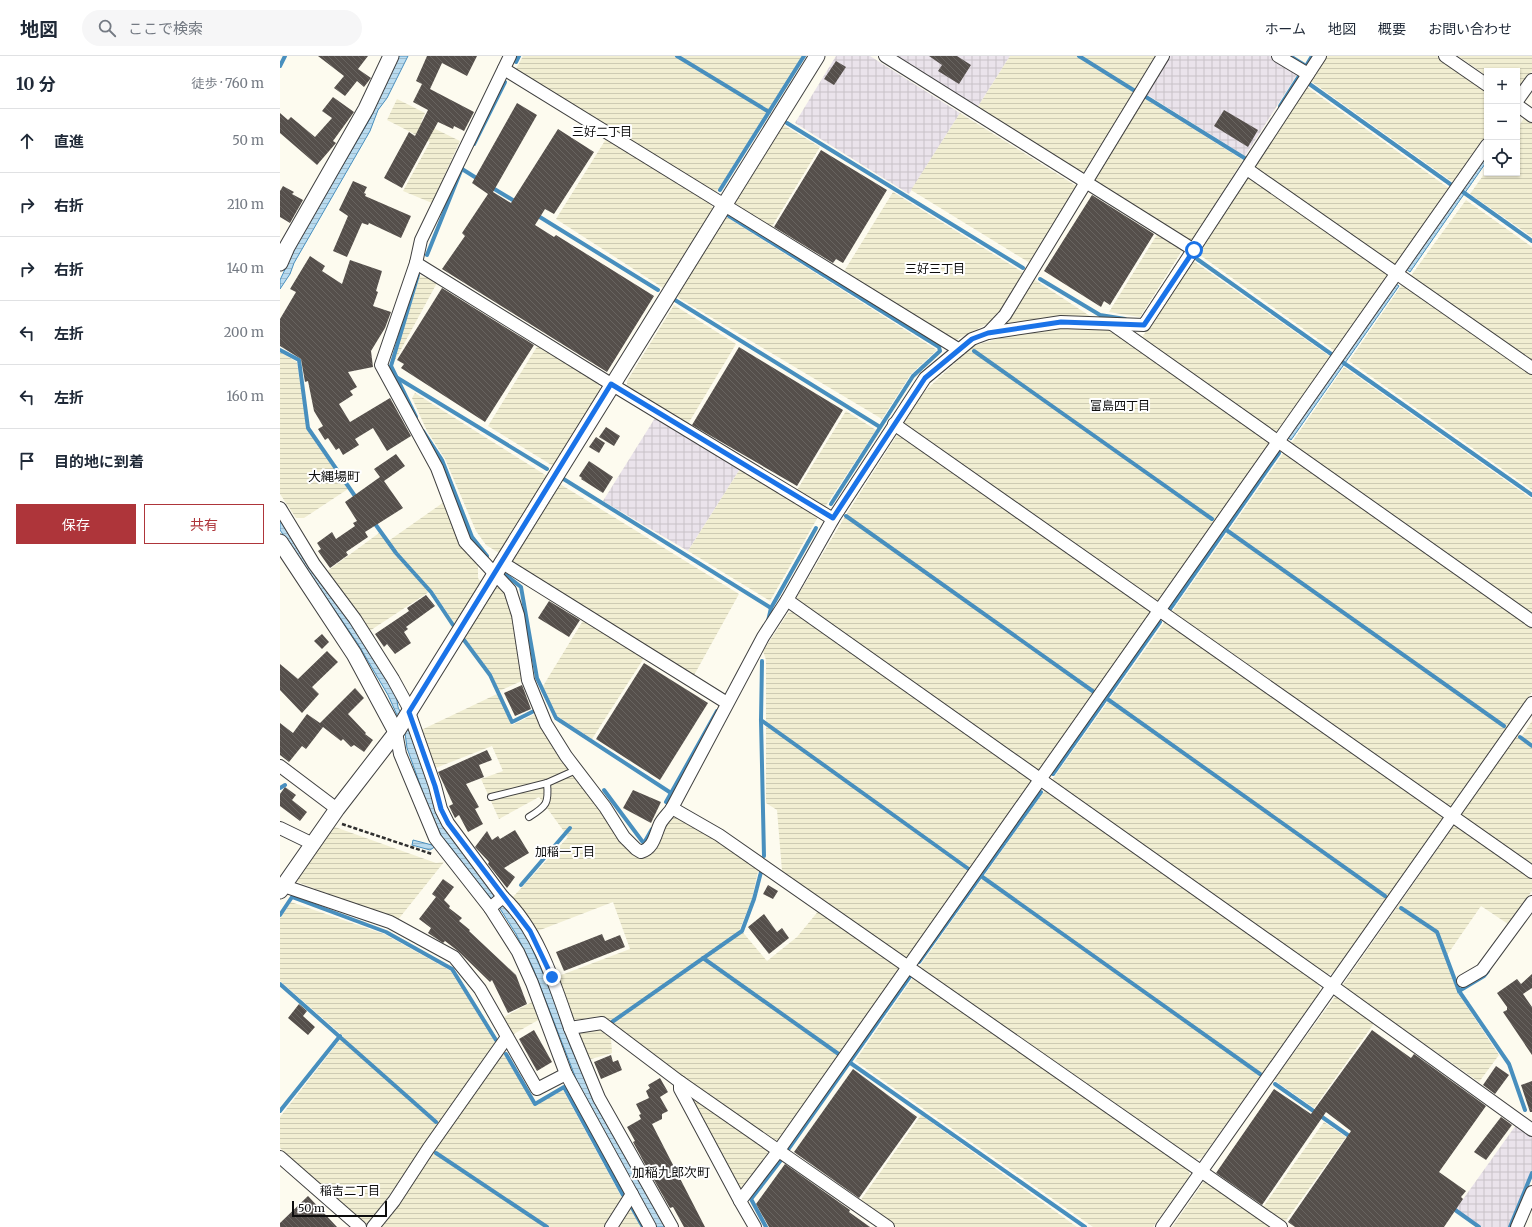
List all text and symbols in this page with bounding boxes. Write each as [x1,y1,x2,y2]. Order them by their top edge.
search box [82,10,362,46]
text: 地図 [20,17,58,41]
icon: search [96,17,118,39]
text: ここで検索 [128,19,203,38]
text: ホーム [1264,20,1306,38]
text: 地図 [1328,20,1356,38]
text: 概要 [1378,20,1406,38]
text: お問い合わせ [1428,20,1512,38]
map controls [1484,68,1520,176]
button: + [1484,68,1520,104]
text: 10 分 [16,73,55,95]
text: 徒歩 · 760 m [191,75,264,92]
button: − [1484,104,1520,140]
district label: 三好二丁目 [572,124,632,139]
icon: ahead [16,130,38,152]
text: 直進 [54,132,84,151]
text: 50 m [232,132,264,149]
button: locate [1484,140,1520,176]
icon: right [16,194,38,216]
text: 右折 [54,196,84,215]
text: 210 m [227,196,264,213]
route start [1185,241,1203,259]
icon: right [16,258,38,280]
text: 右折 [54,260,84,279]
text: 140 m [227,260,264,277]
district label: 三好三丁目 [905,261,965,276]
icon: left [16,322,38,344]
text: 左折 [54,324,84,343]
text: 200 m [224,324,264,341]
icon: left [16,386,38,408]
text: 左折 [54,388,84,407]
text: 160 m [226,388,264,405]
district label: 富島四丁目 [1090,398,1150,413]
icon: arrive [16,450,38,472]
text: 目的地に到着 [54,452,144,471]
district label: 大縄場町 [308,468,360,485]
button: 保存 [16,504,136,544]
button: 共有 [144,504,264,544]
district label: 加稲一丁目 [535,844,595,859]
route end [543,968,561,986]
district label: 加稲九郎次町 [632,1164,710,1181]
district label: 稲吉二丁目 [320,1183,380,1198]
scale bar [292,1199,387,1218]
text: 50 m [298,1201,325,1215]

